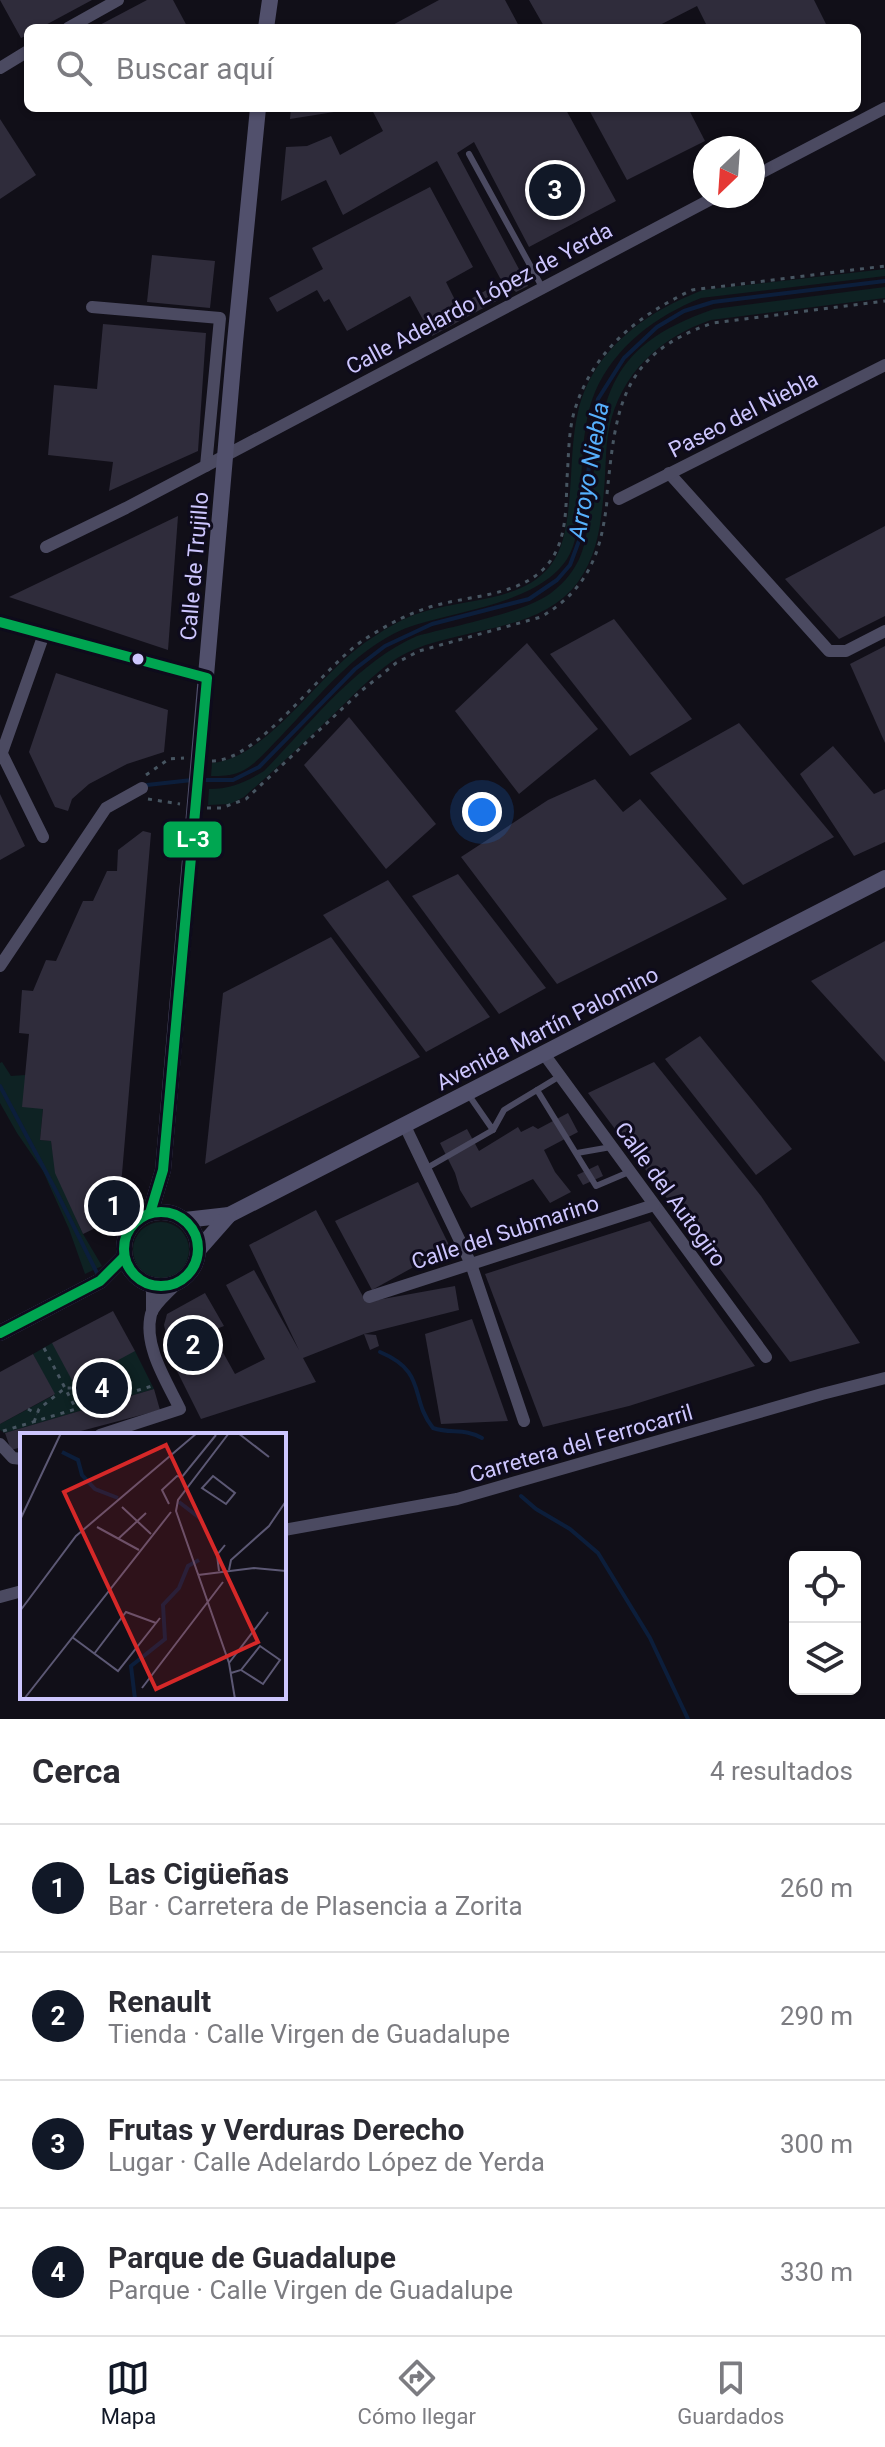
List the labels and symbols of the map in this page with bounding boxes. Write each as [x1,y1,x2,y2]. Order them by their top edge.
north arrow [693,136,765,208]
pin: 3 [529,160,581,220]
street label: Calle Adelardo López de Yerda [342,218,617,379]
street label: Paseo del Niebla [664,366,822,463]
water label: Arroyo Niebla [563,400,615,543]
street label: Calle de Trujillo [176,491,213,641]
unlabelled marker [130,651,146,667]
your location [462,792,502,832]
line badge: L-3 [162,820,223,859]
text: L-3 [176,827,210,852]
street label: Avenida Martín Palomino [432,962,662,1095]
street label: Calle del Autogiro [610,1117,731,1271]
pin: 1 [88,1176,140,1236]
street label: Calle del Submarino [408,1190,602,1275]
pin: 2 [167,1315,219,1375]
pin: 4 [76,1358,128,1418]
street label: Carretera del Ferrocarril [467,1400,696,1487]
inset map [20,1433,286,1699]

